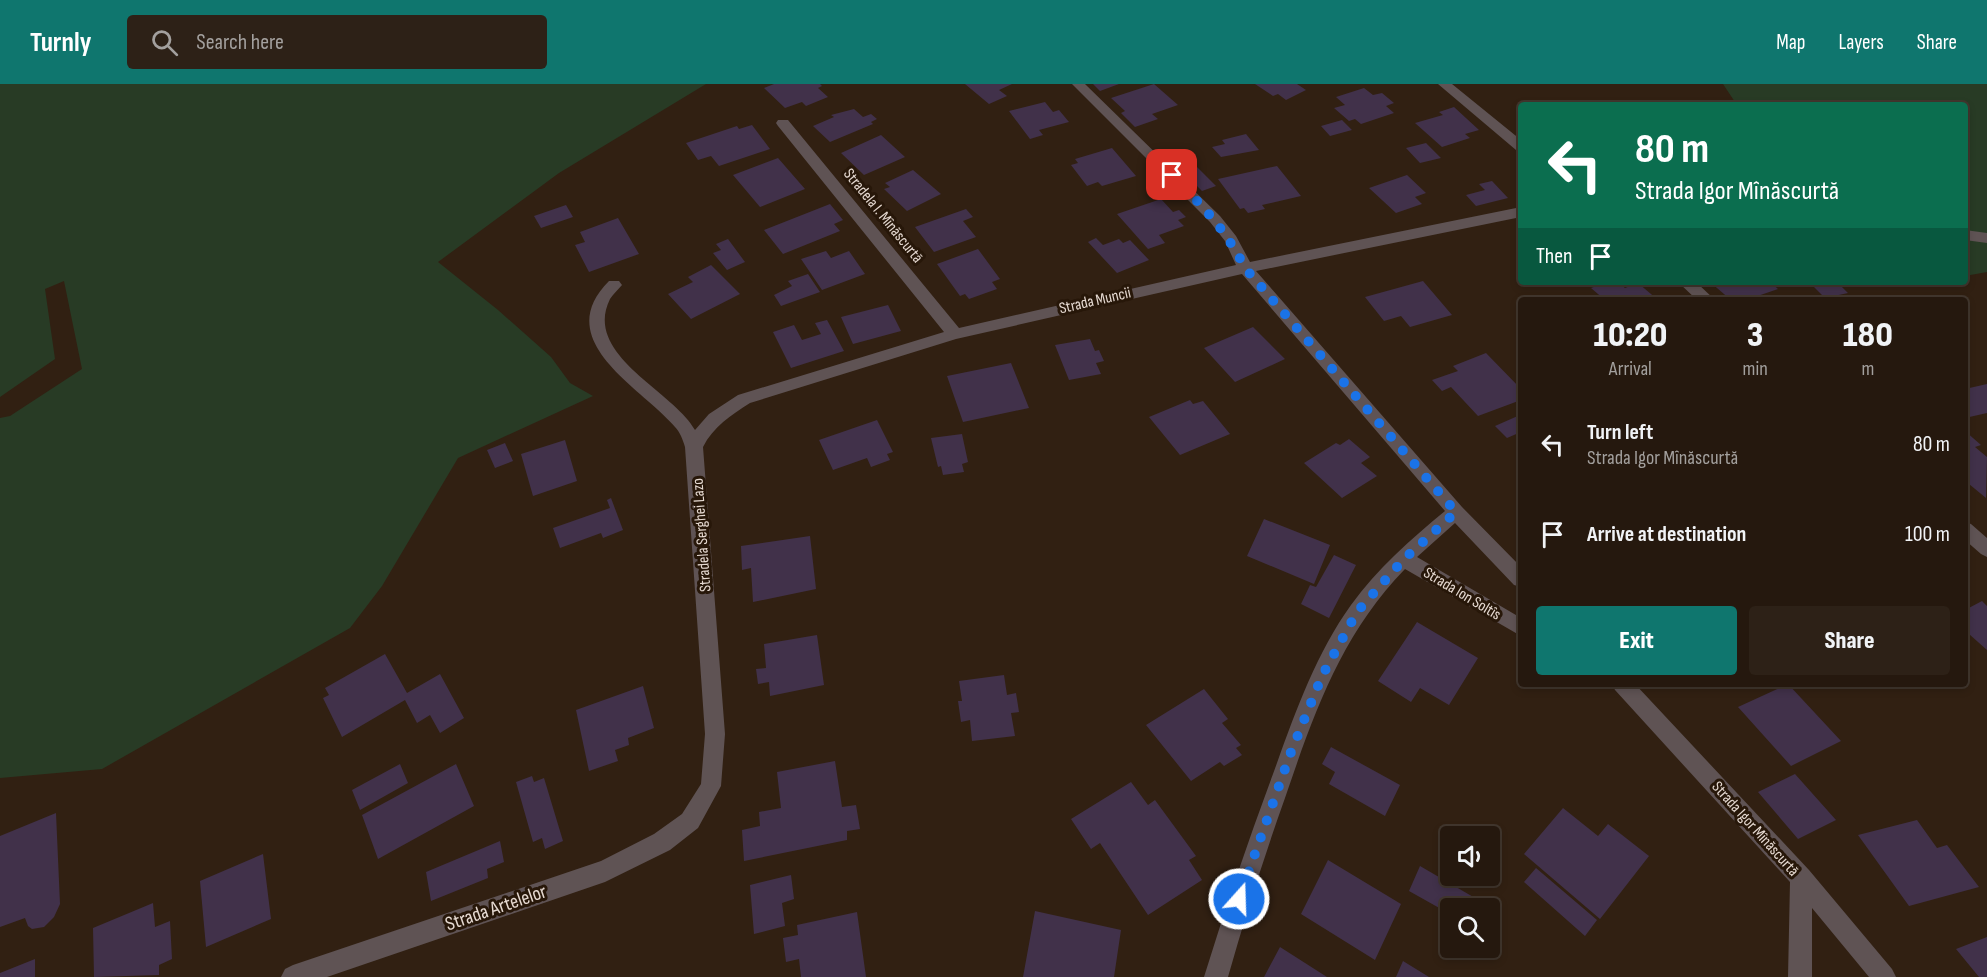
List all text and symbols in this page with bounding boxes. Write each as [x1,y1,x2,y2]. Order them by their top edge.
search box [127,15,547,69]
text: Turnly [30,26,91,59]
icon: search [148,26,181,59]
text: Search here [196,29,284,56]
text: Map [1776,30,1805,55]
text: Layers [1838,30,1884,55]
text: Share [1917,30,1957,55]
text: 80 m [1635,124,1709,175]
icon: left [1536,126,1614,204]
pin [1146,149,1197,200]
icon: arrive [1155,158,1188,191]
street label: Stradela I. Mînăscurtă [839,165,927,267]
text: Strada Igor Mînăscurtă [1635,175,1839,207]
icon: arrive [1584,240,1617,273]
text: Then [1536,243,1572,270]
street label: Strada Muncii [1057,284,1133,318]
text: 10:20 [1593,314,1667,357]
text: 3 [1747,314,1763,357]
text: 180 [1843,314,1893,357]
text: Arrival [1609,357,1652,381]
text: min [1743,357,1768,381]
text: m [1861,357,1874,381]
text: Turn left [1587,419,1653,446]
icon: left [1536,428,1569,461]
text: 80 m [1913,431,1950,458]
text: Strada Igor Mînăscurtă [1587,446,1738,470]
street label: Stradela Serghei Lazo [689,478,715,592]
icon: arrive [1536,518,1569,551]
text: Arrive at destination [1587,521,1746,548]
text: 100 m [1905,521,1950,548]
street label: Strada Ion Soltîs [1420,563,1504,625]
button: Exit [1536,606,1737,675]
button: Share [1749,606,1950,675]
street label: Strada Igor Mînăscurtă [1707,778,1803,880]
map controls [1440,826,1500,958]
button: sound [1440,826,1500,886]
position arrow [1207,867,1271,931]
street label: Strada Artelelor [442,879,550,937]
button: search [1440,898,1500,958]

